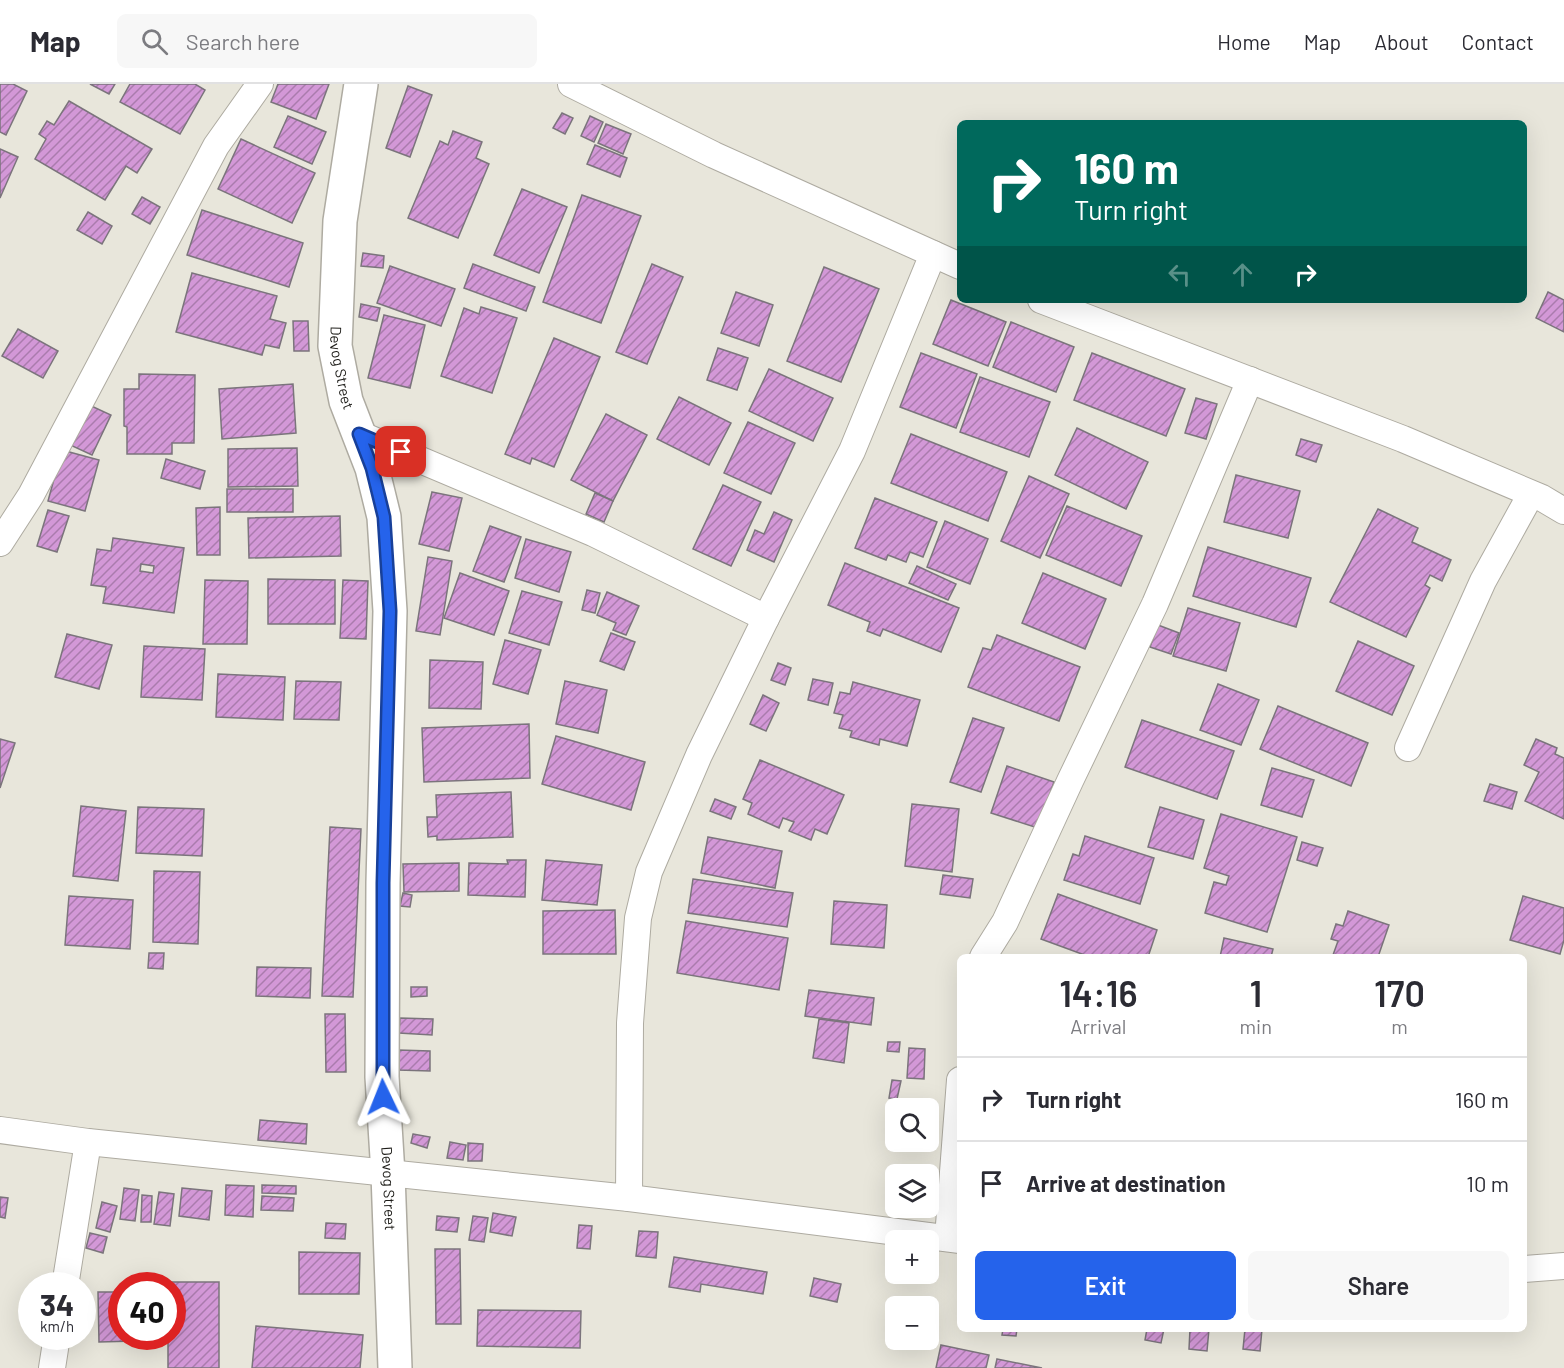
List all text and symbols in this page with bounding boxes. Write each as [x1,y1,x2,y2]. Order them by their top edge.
search box [117,14,537,68]
text: Map [30,24,81,58]
icon: search [138,25,171,58]
text: Search here [186,28,300,54]
text: Home [1217,29,1271,54]
text: Map [1304,29,1341,54]
text: About [1374,29,1429,54]
text: Contact [1462,29,1534,54]
text: 160 m [1074,142,1179,192]
icon: right [975,144,1053,222]
text: Turn right [1074,193,1188,225]
icon: left [1163,258,1196,291]
icon: ahead [1226,258,1259,291]
icon: right [1289,258,1322,291]
street label: Devog Street [327,326,358,412]
pin [375,426,426,477]
icon: arrive [384,435,417,468]
text: 14:16 [1059,971,1137,1014]
text: 1 [1249,971,1262,1014]
text: 170 [1374,971,1425,1014]
text: Arrival [1070,1014,1126,1038]
text: min [1240,1014,1272,1038]
text: m [1391,1014,1408,1038]
position arrow [351,1065,415,1129]
icon: right [975,1083,1008,1116]
text: Turn right [1026,1086,1121,1112]
text: 160 m [1455,1086,1509,1112]
map controls [885,1098,939,1350]
button: search [885,1098,939,1152]
street label: Devog Street [378,1146,400,1231]
button: layers [885,1164,939,1218]
icon: arrive [975,1167,1008,1200]
text: Arrive at destination [1026,1170,1225,1196]
text: 10 m [1466,1170,1509,1196]
button: + [885,1230,939,1284]
button: Exit [975,1251,1236,1320]
button: Share [1248,1251,1509,1320]
speed limit sign: 40 [108,1272,186,1350]
text: 34 [40,1286,74,1322]
button: − [885,1296,939,1350]
text: km/h [40,1317,74,1335]

